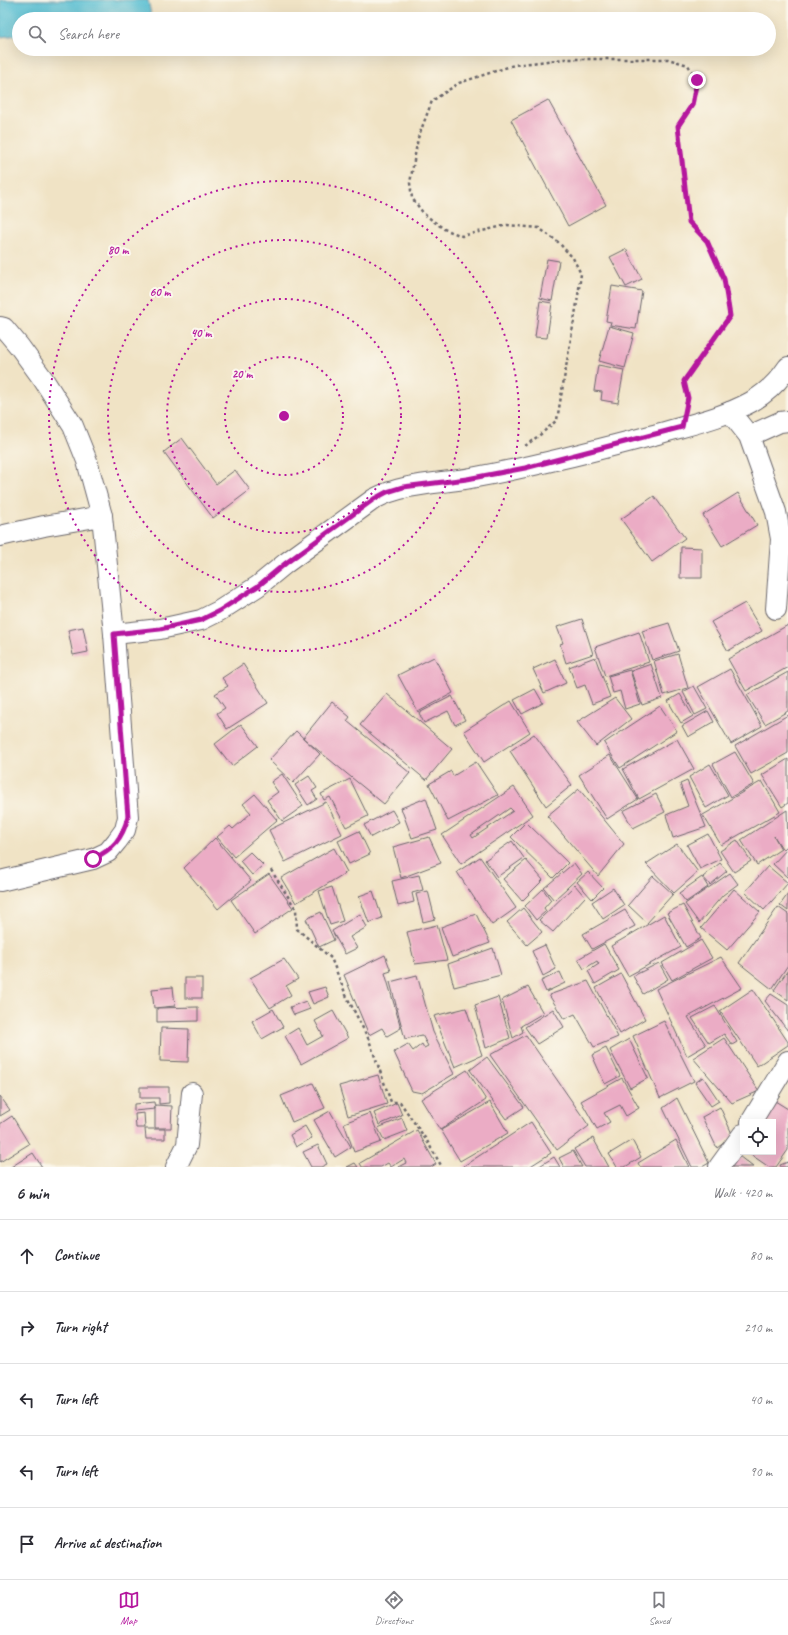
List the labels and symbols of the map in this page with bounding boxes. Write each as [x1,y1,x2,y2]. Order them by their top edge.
route end [688,71,706,89]
text: 80 m [108,242,129,258]
text: 60 m [150,284,172,300]
text: 40 m [191,325,212,341]
text: 20 m [232,366,253,382]
centre of rings [277,409,291,423]
route start [84,850,102,868]

